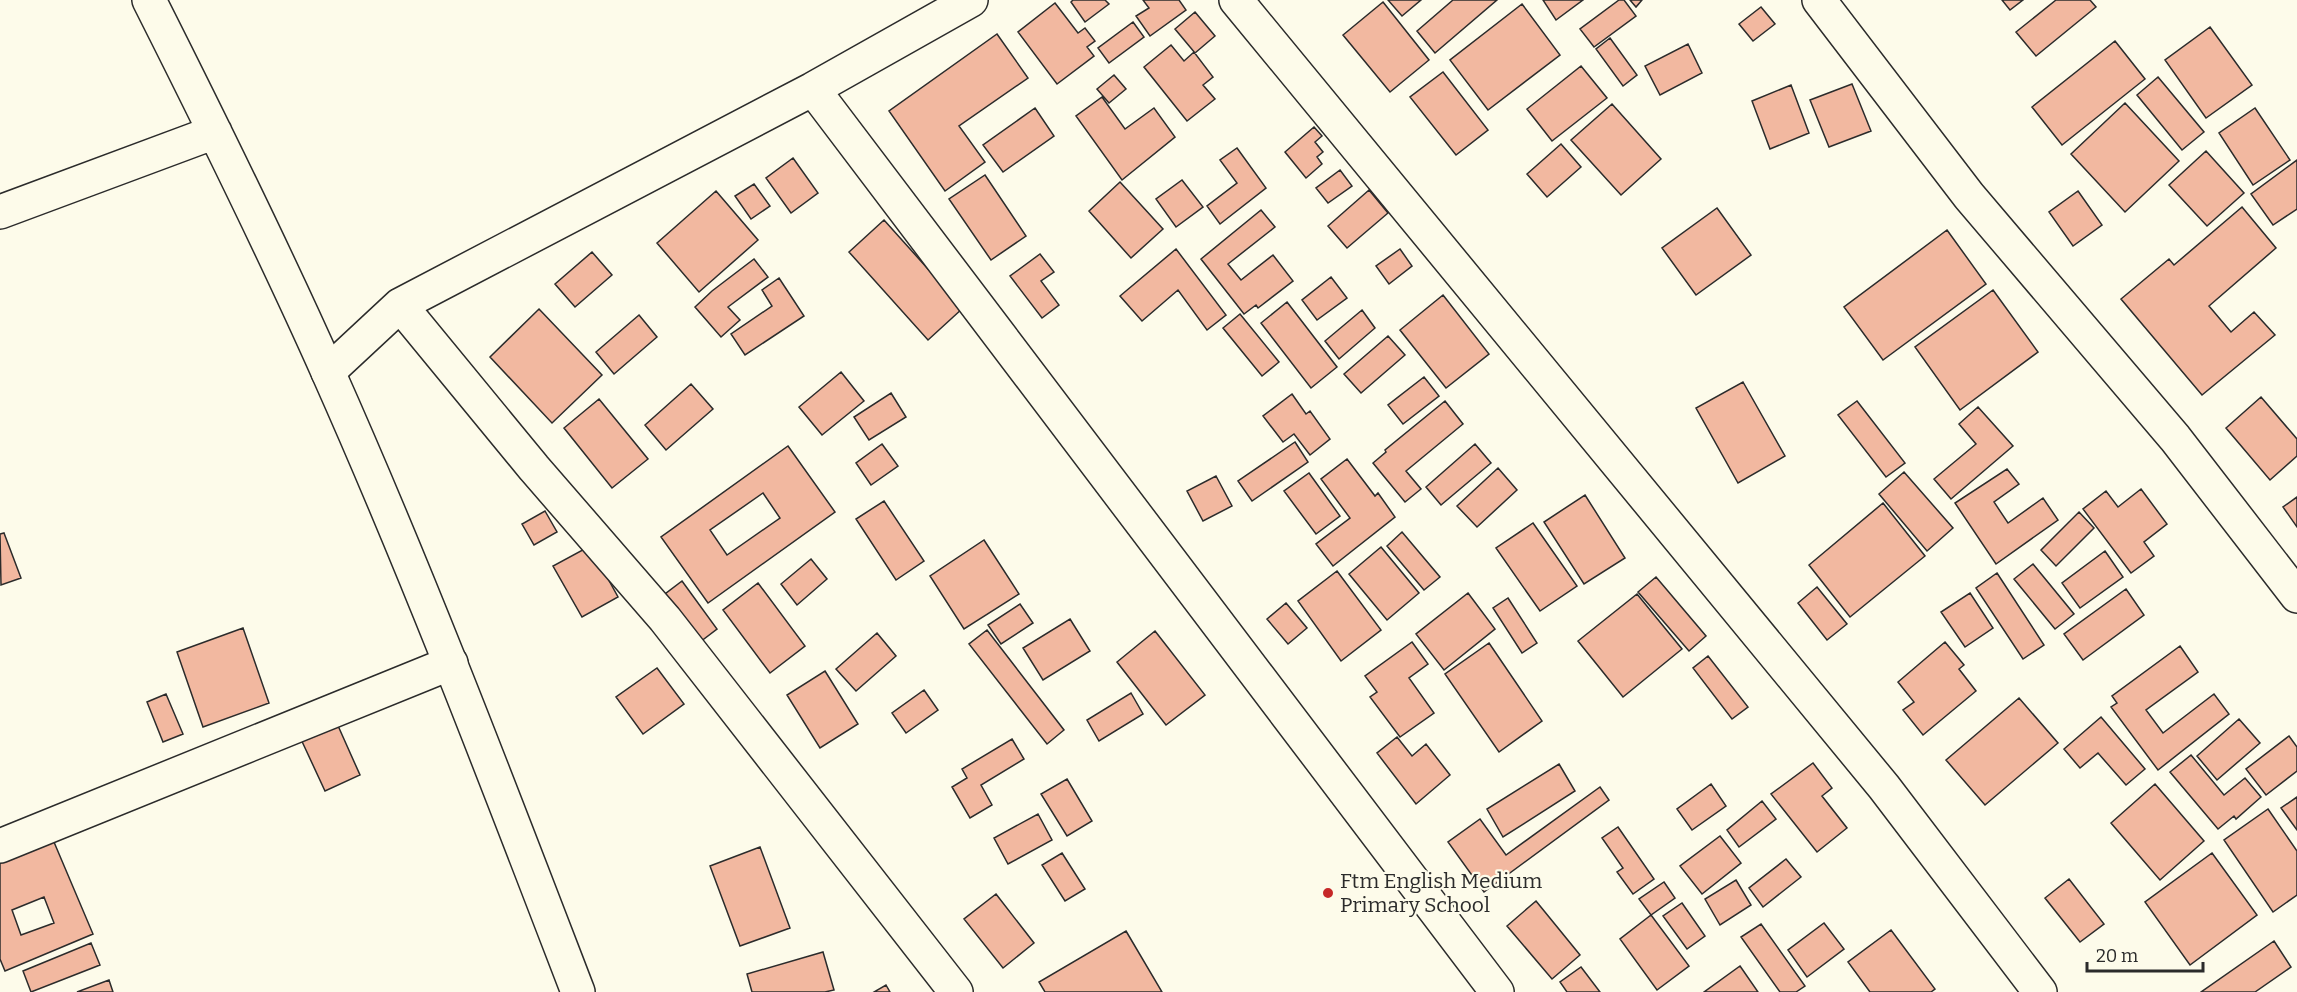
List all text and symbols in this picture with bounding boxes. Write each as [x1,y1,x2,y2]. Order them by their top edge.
place label: Ftm English Medium Primary School [1340,868,1542,918]
marker: Ftm English Medium Primary School [1321,886,1335,900]
scale bar [2087,935,2202,973]
text: 20 m [2096,945,2138,967]

